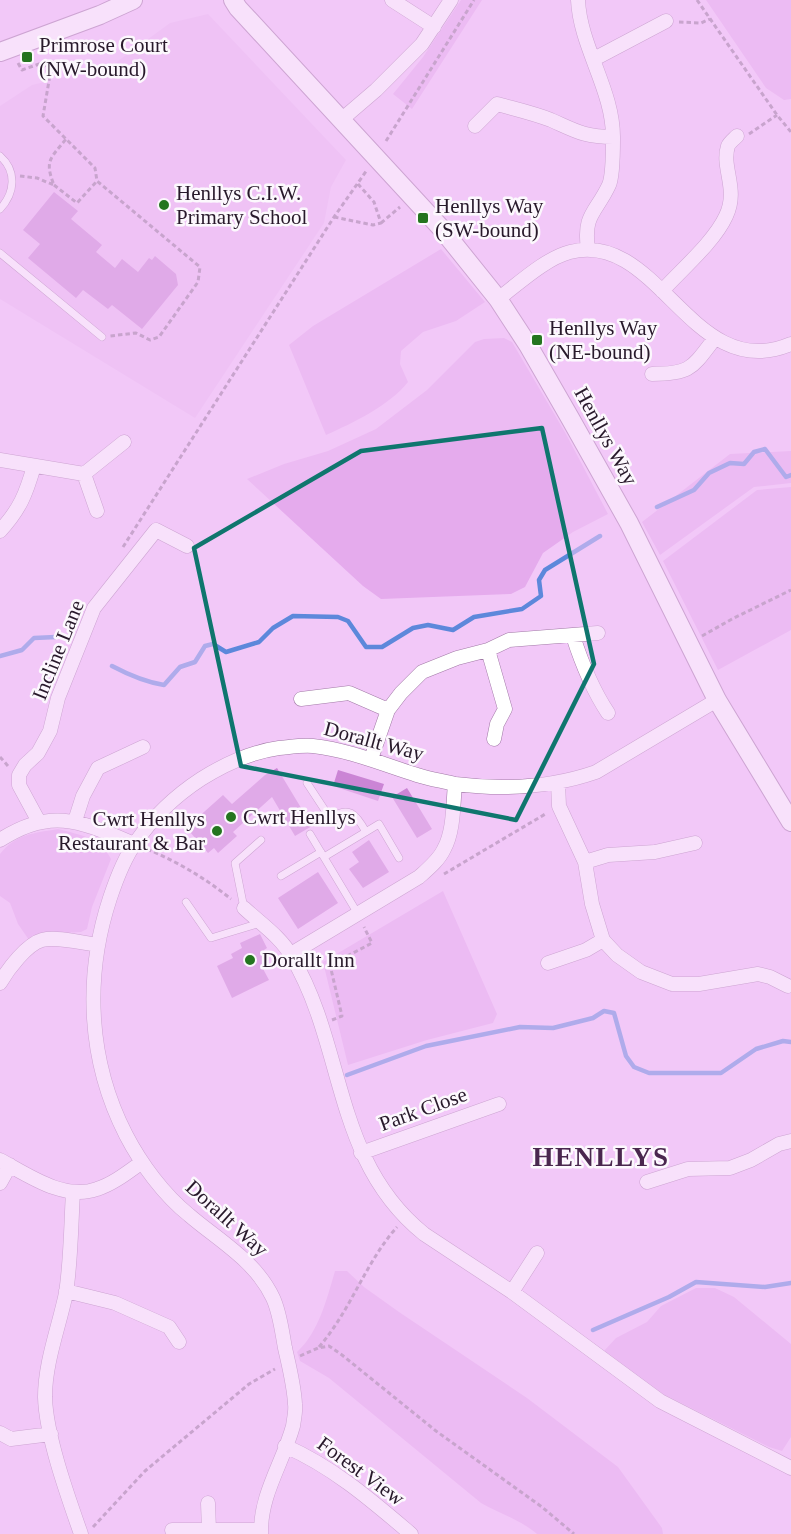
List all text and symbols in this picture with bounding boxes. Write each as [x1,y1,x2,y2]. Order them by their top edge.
place label: Primrose Court (NW-bound) [39,33,168,81]
marker: Primrose Court (NW-bound) [20,50,34,64]
place label: Henllys C.I.W. Primary School [176,181,307,229]
place label: Henllys Way (SW-bound) [435,194,544,242]
marker: Henllys C.I.W. Primary School [157,198,171,212]
marker: Henllys Way (SW-bound) [416,211,430,225]
place label: Henllys Way (NE-bound) [549,316,658,364]
marker: Henllys Way (NE-bound) [530,333,544,347]
street label: Henllys Way [569,383,643,490]
street label: Incline Lane [27,597,89,703]
street label: Dorallt Way [321,716,427,766]
place label: Cwrt Henllys [243,805,356,829]
place label: Cwrt Henllys Restaurant & Bar [58,807,205,855]
marker: Cwrt Henllys [224,810,238,824]
marker: Cwrt Henllys Restaurant & Bar [210,824,224,838]
place label: Dorallt Inn [262,948,355,972]
marker: Dorallt Inn [243,953,257,967]
street label: Park Close [376,1082,470,1136]
district label: HENLLYS [532,1142,670,1172]
street label: Dorallt Way [181,1175,273,1261]
street label: Forest View [313,1431,410,1511]

